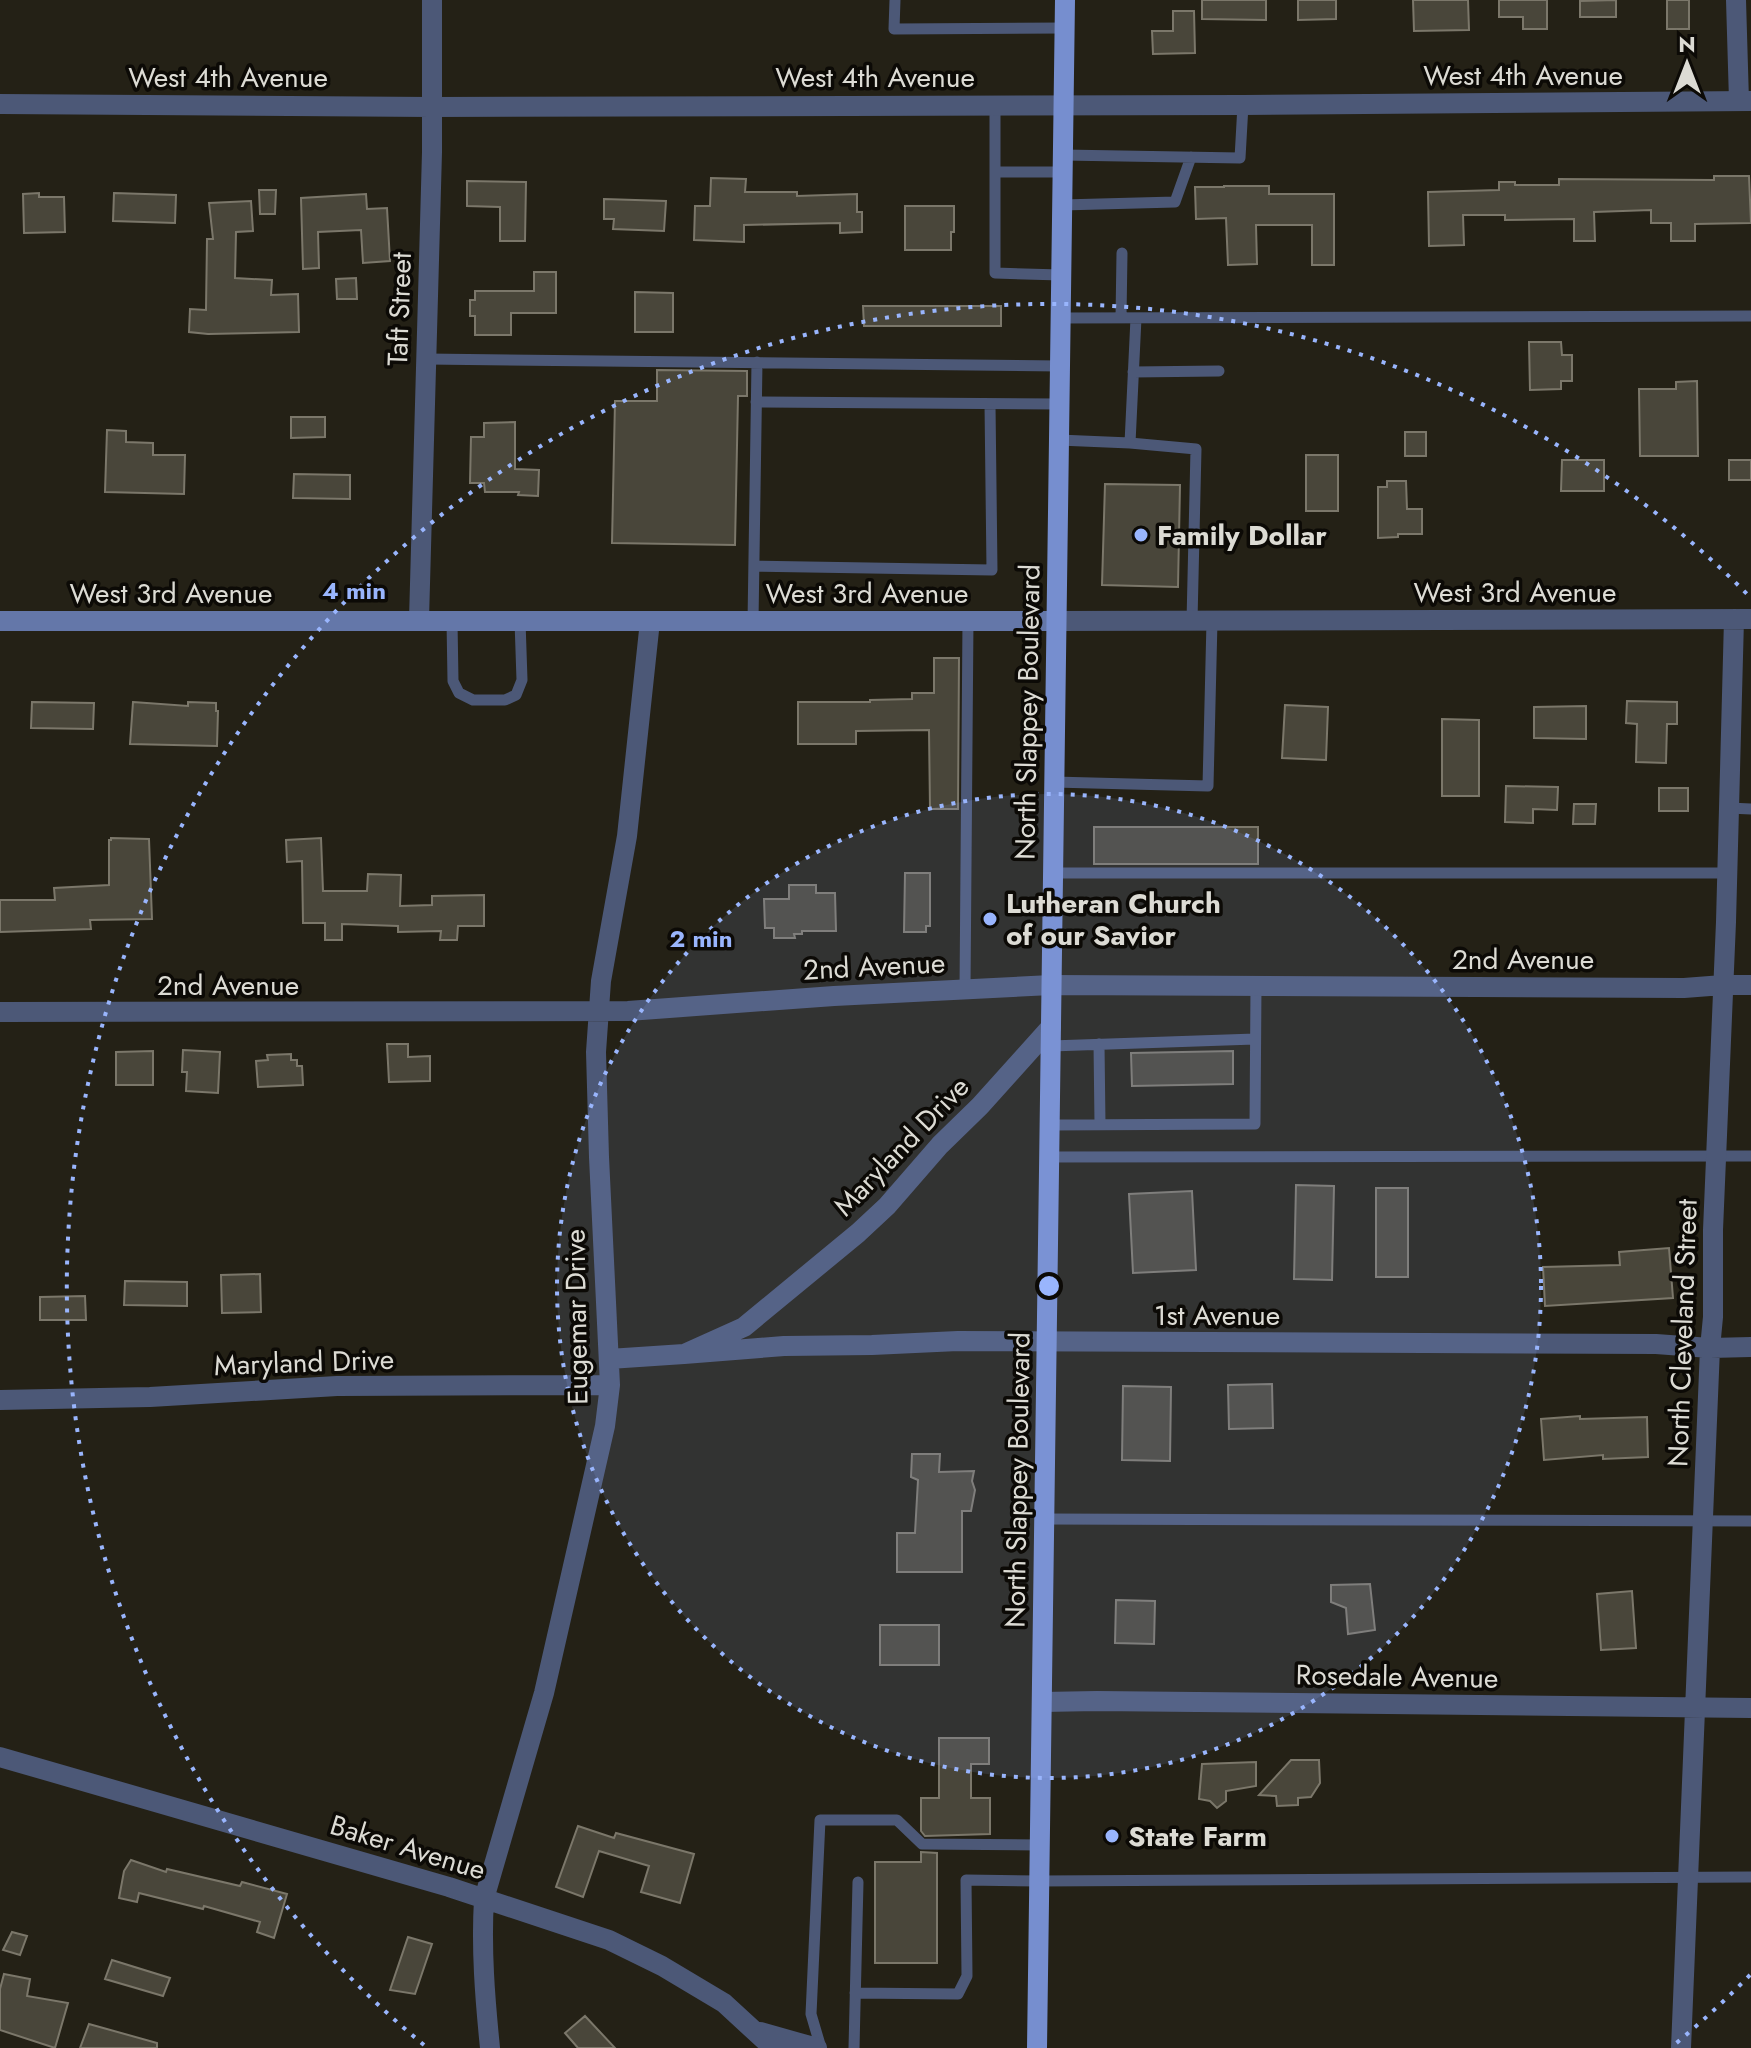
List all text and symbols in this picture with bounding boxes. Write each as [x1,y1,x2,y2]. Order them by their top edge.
north arrow [1647,24,1727,104]
text: N [1678,28,1696,60]
street label: West 4th Avenue [1423,55,1623,96]
street label: West 4th Avenue [128,57,328,98]
street label: West 4th Avenue [775,57,975,98]
street label: Taft Street [377,251,422,367]
place label: Family Dollar [1157,515,1327,556]
marker: Family Dollar [1132,526,1150,544]
street label: North Slappey Boulevard [1004,564,1051,860]
street label: West 3rd Avenue [1414,572,1616,613]
street label: West 3rd Avenue [70,573,272,614]
text: 4 min [322,573,386,608]
street label: West 3rd Avenue [766,573,968,614]
place label: Lutheran Church of our Savior [1006,883,1221,956]
marker: Lutheran Church of our Savior [981,910,999,928]
text: 2 min [669,921,733,956]
street label: 2nd Avenue [1452,939,1594,980]
street label: 2nd Avenue [802,942,946,991]
street label: 2nd Avenue [157,965,299,1006]
street label: Maryland Drive [824,1067,979,1225]
street label: North Cleveland Street [1657,1198,1708,1468]
street label: Eugemar Drive [554,1229,599,1405]
centre of rings [1035,1272,1063,1300]
street label: 1st Avenue [1154,1295,1280,1336]
street label: North Slappey Boulevard [994,1332,1041,1628]
street label: Maryland Drive [213,1339,395,1386]
street label: Rosedale Avenue [1295,1654,1499,1699]
street label: Baker Avenue [325,1804,491,1891]
place label: State Farm [1128,1816,1267,1857]
marker: State Farm [1103,1827,1121,1845]

